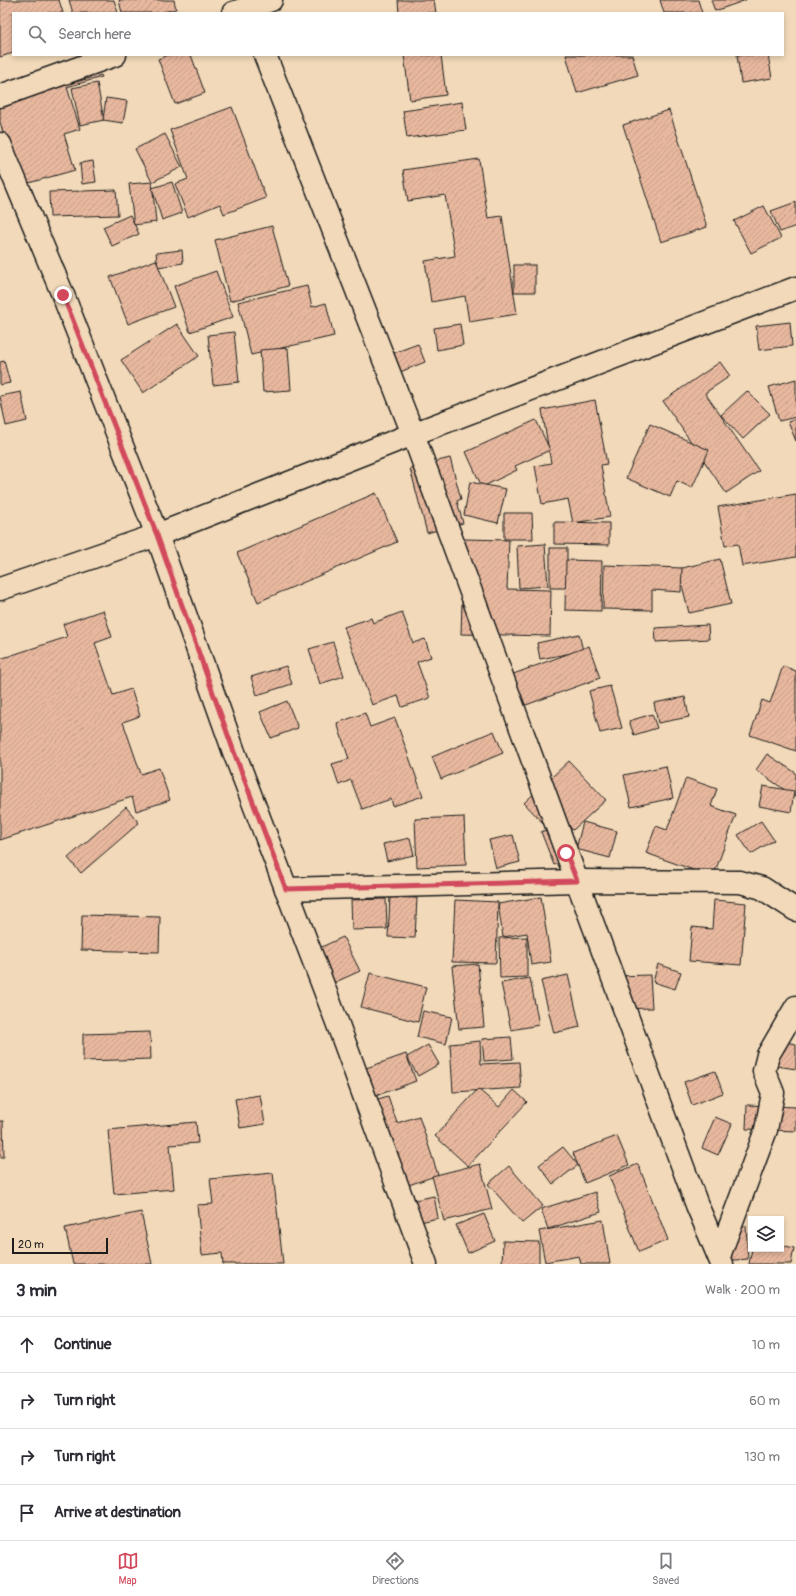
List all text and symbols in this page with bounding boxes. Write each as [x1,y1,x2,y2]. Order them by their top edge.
search box [12,12,784,56]
icon: search [26,23,48,45]
text: Search here [58,25,131,44]
route end [54,286,72,304]
route start [557,844,575,862]
map controls [748,1216,784,1252]
button: layers [748,1216,784,1252]
scale bar [12,1236,108,1255]
text: 20 m [18,1238,44,1251]
text: 3 min [16,1280,57,1301]
text: Walk · 200 m [705,1282,780,1298]
icon: ahead [16,1334,38,1356]
text: Continue [54,1335,112,1354]
text: 10 m [752,1337,780,1353]
icon: right [16,1390,38,1412]
text: Turn right [54,1391,115,1410]
text: 60 m [749,1393,780,1409]
icon: right [16,1446,38,1468]
text: Turn right [54,1447,115,1466]
text: 130 m [744,1449,780,1465]
icon: arrive [16,1502,38,1524]
text: Arrive at destination [54,1503,181,1522]
tab: Map [117,1550,139,1587]
tab: Directions [372,1550,419,1587]
tab: Saved [652,1550,679,1587]

